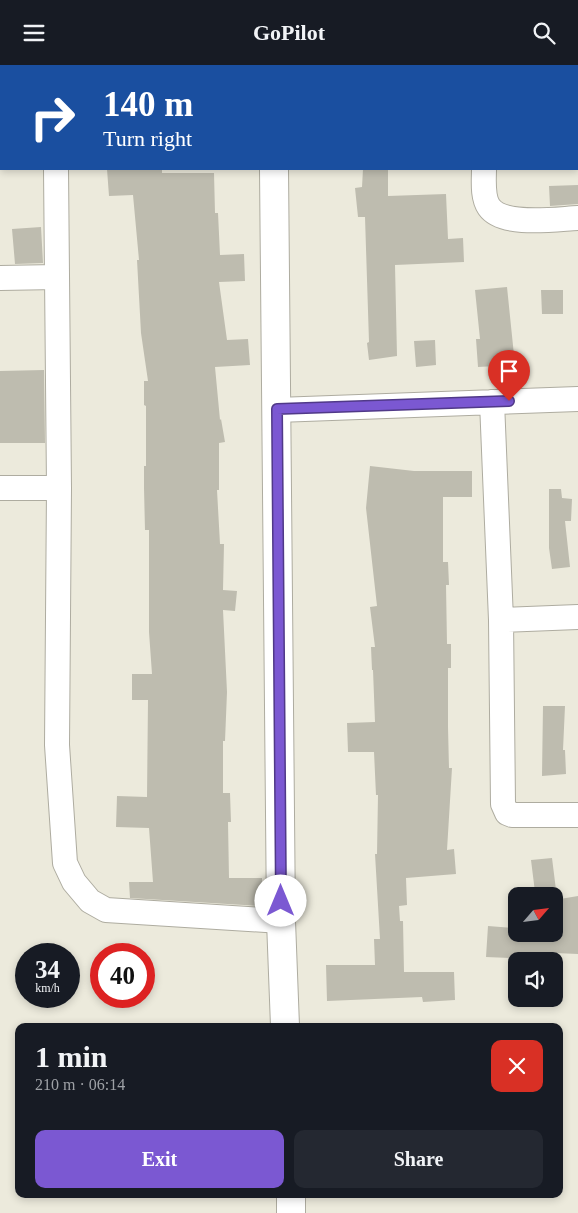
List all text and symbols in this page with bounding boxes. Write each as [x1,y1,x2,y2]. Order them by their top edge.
icon: menu [20,19,48,47]
icon: search [530,19,558,47]
text: GoPilot [253,20,325,45]
icon: right [20,85,85,150]
text: 140 m [103,85,193,124]
text: Turn right [103,126,192,151]
pin [488,350,530,401]
icon: arrive [495,357,523,385]
position arrow [254,874,306,926]
north arrow [508,887,562,943]
map controls [508,887,563,1007]
speed limit sign: 40 [90,943,155,1008]
button: sound [508,952,563,1007]
text: 34 [35,956,60,983]
text: km/h [35,981,60,995]
text: 1 min [35,1040,108,1073]
button: close [491,1040,543,1092]
text: 210 m · 06:14 [35,1076,125,1093]
button: Exit [35,1130,284,1188]
button: Share [294,1130,543,1188]

